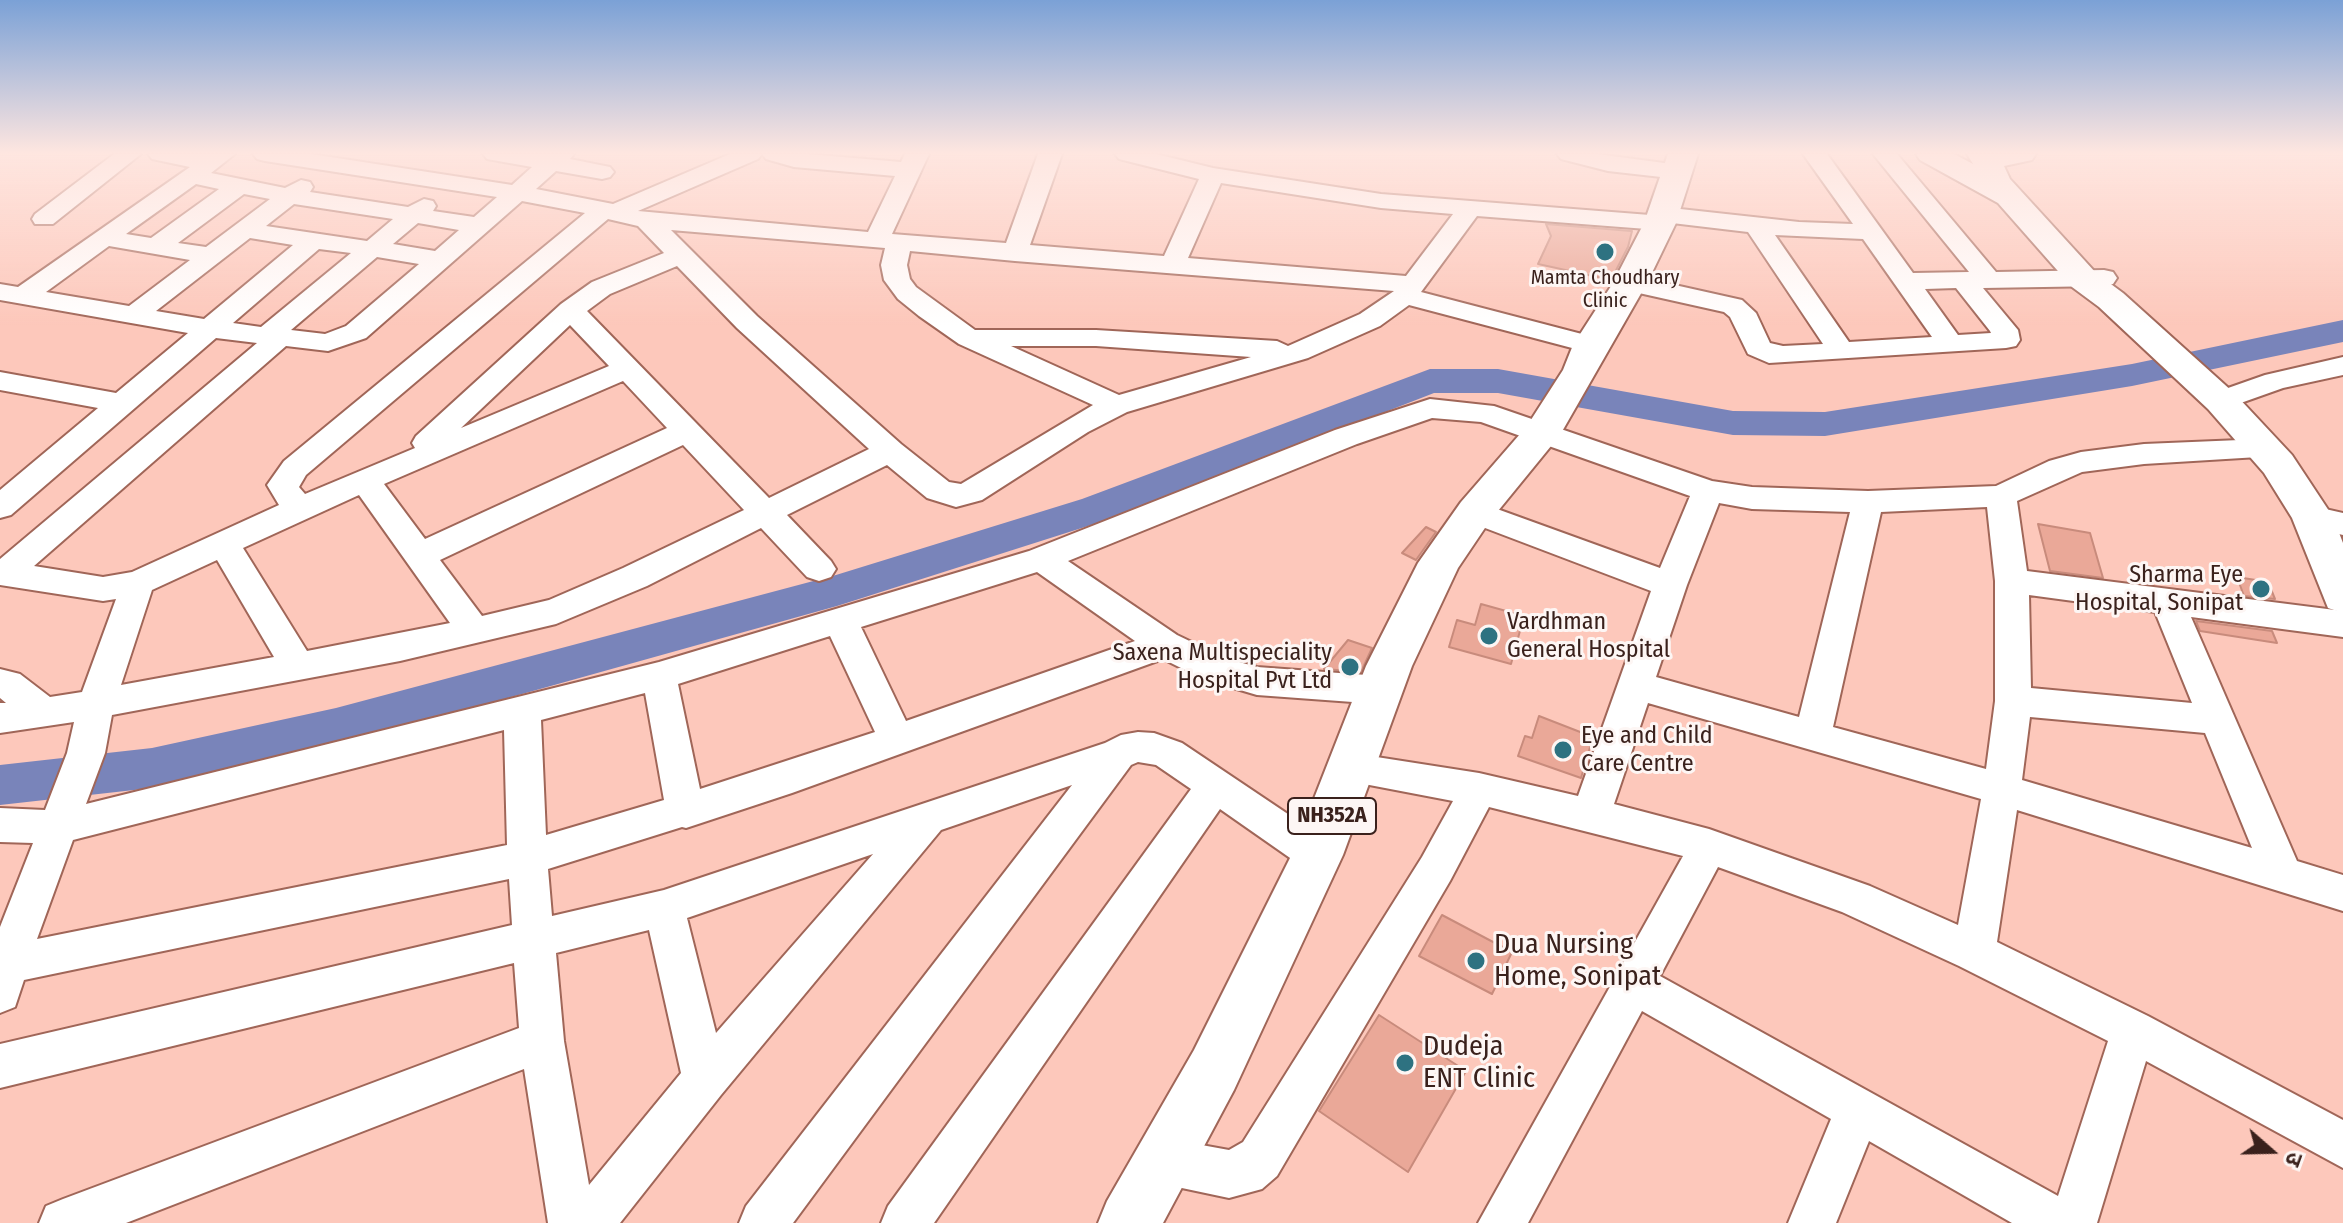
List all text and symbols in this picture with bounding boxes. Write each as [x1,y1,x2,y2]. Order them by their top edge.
marker: Mamta Choudhary Clinic [1594,241,1616,263]
place label: Mamta Choudhary Clinic [1531,266,1679,313]
place label: Sharma Eye Hospital, Sonipat [2075,561,2243,617]
marker: Sharma Eye Hospital, Sonipat [2250,578,2272,600]
place label: Vardhman General Hospital [1507,608,1670,664]
marker: Vardhman General Hospital [1478,625,1500,647]
place label: Saxena Multispeciality Hospital Pvt Ltd [1113,639,1332,695]
marker: Saxena Multispeciality Hospital Pvt Ltd [1339,656,1361,678]
place label: Eye and Child Care Centre [1581,722,1713,778]
marker: Eye and Child Care Centre [1552,739,1574,761]
road number: NH352A [1288,798,1376,834]
place label: Dua Nursing Home, Sonipat [1494,928,1661,994]
marker: Dua Nursing Home, Sonipat [1465,950,1487,972]
place label: Dudeja ENT Clinic [1423,1030,1535,1096]
marker: Dudeja ENT Clinic [1394,1052,1416,1074]
north arrow [2231,1111,2311,1191]
text: उ [2279,1149,2309,1170]

